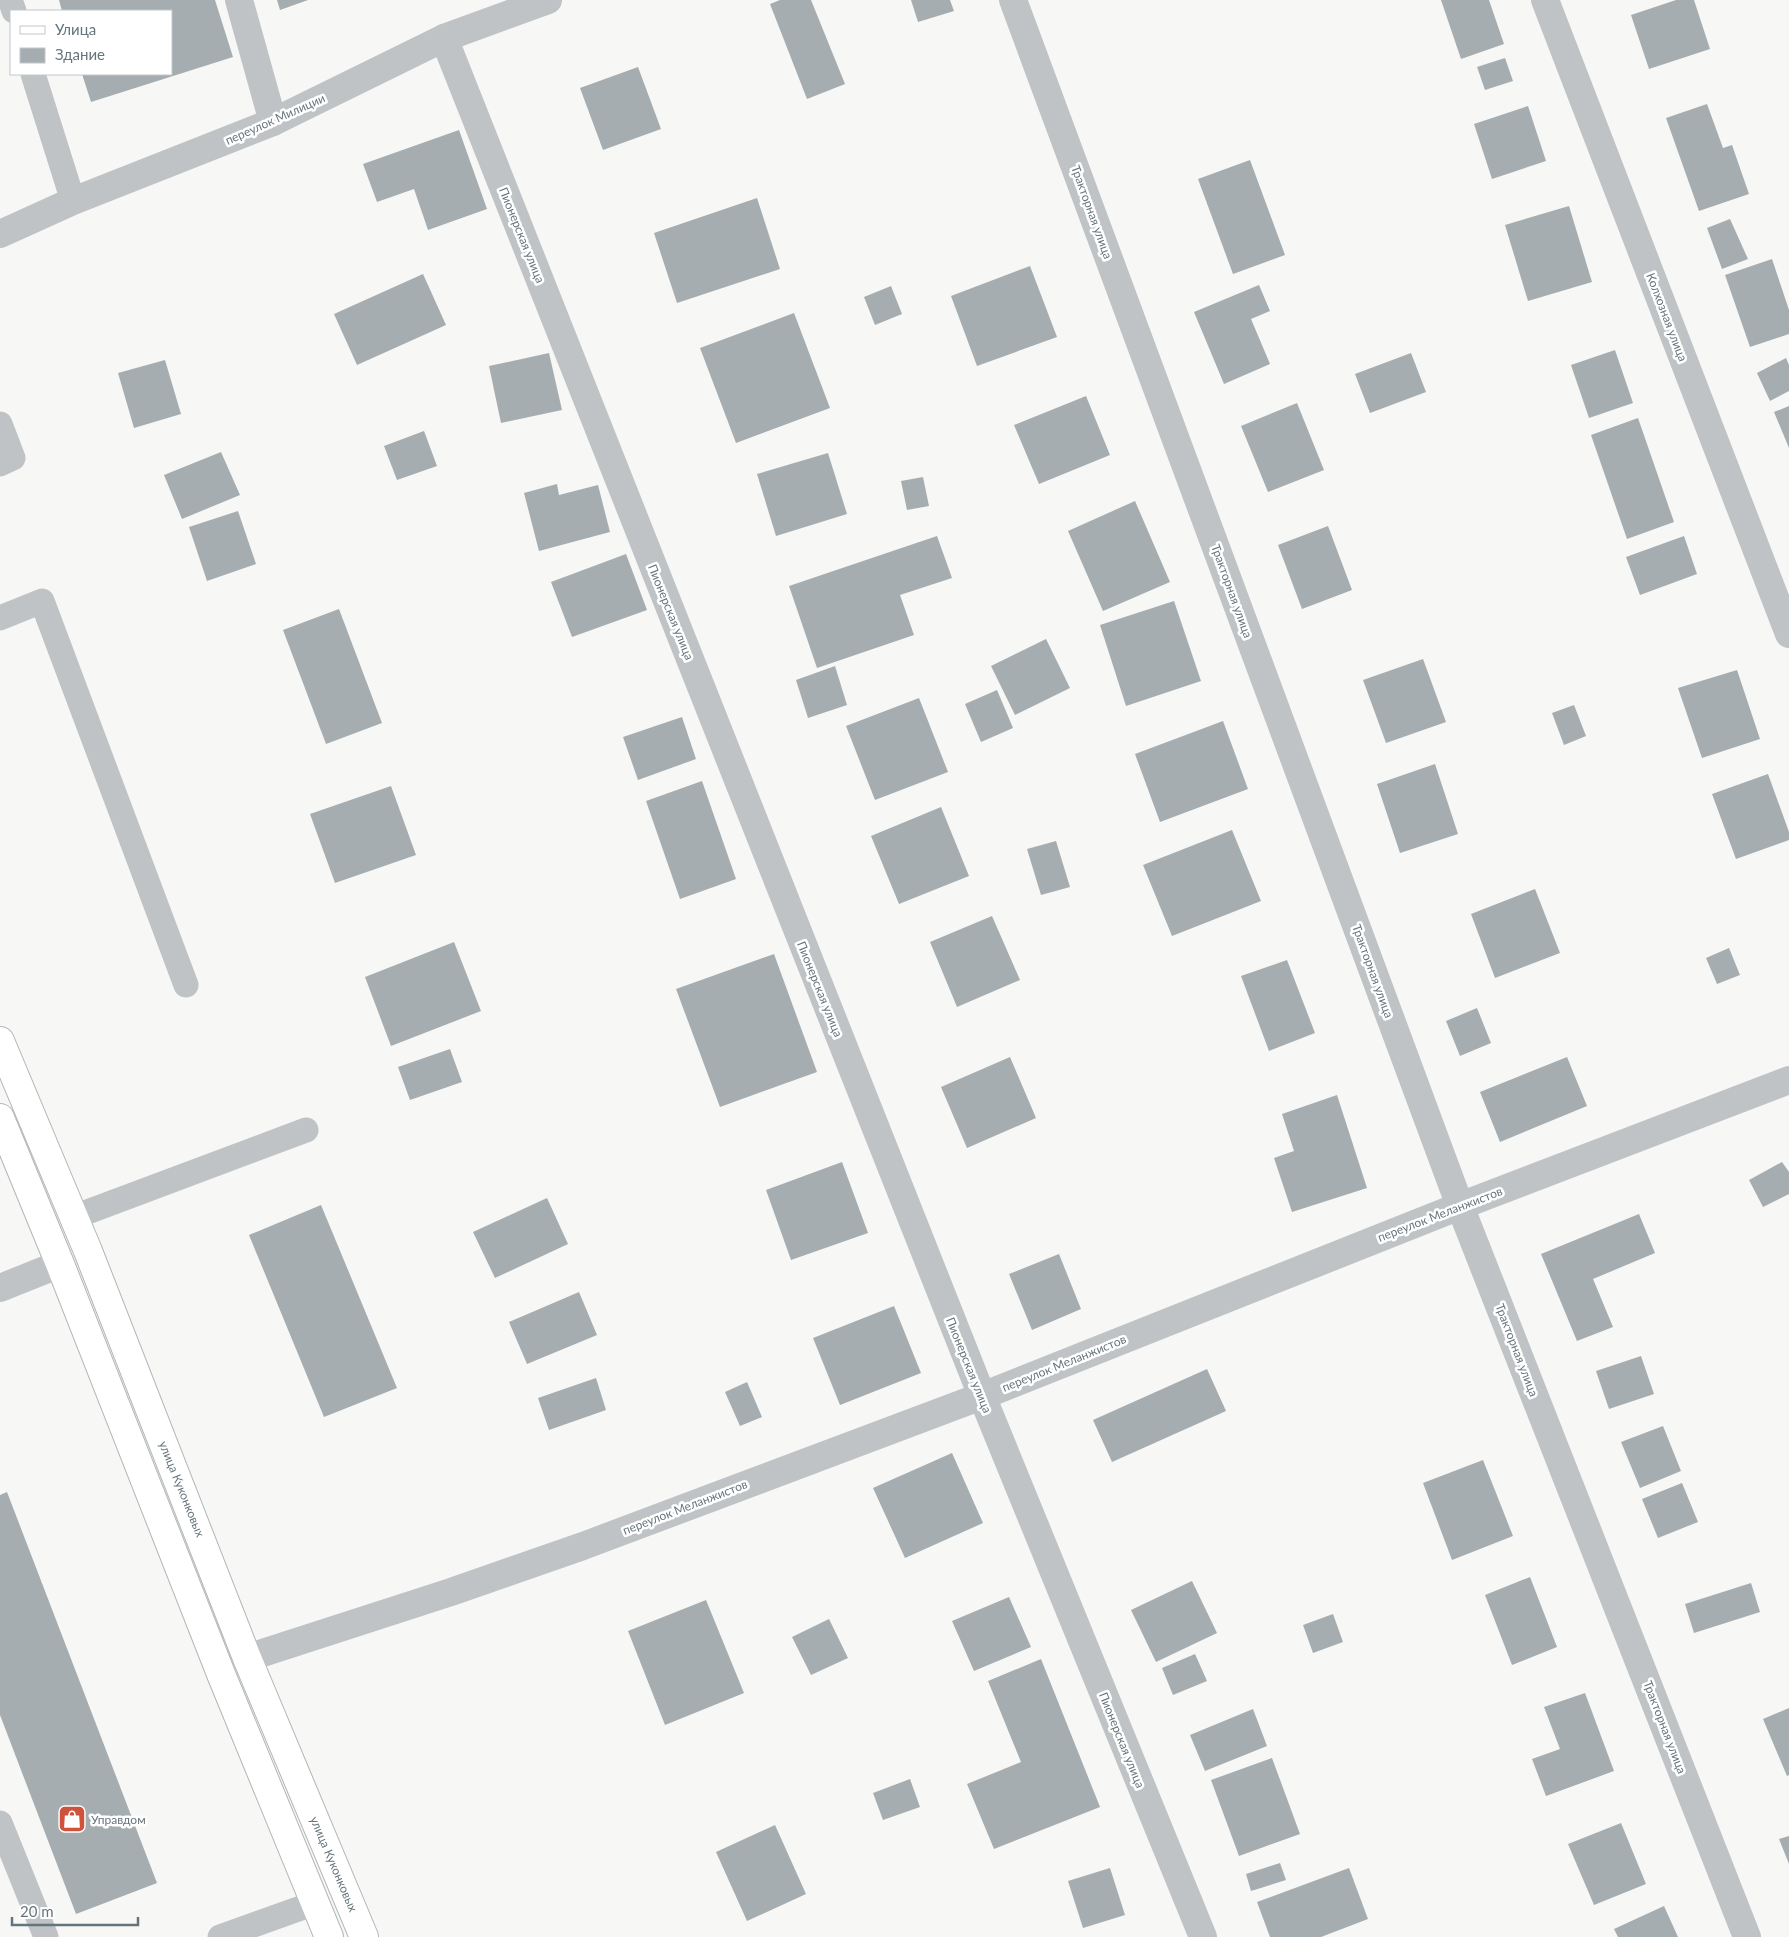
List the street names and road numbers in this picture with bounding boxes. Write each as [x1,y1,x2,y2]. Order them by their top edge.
street label: переулок Милиции [223,90,327,148]
street label: Тракторная улица [1068,163,1116,261]
street label: Пионерская улица [496,185,548,285]
street label: Колхозная улица [1643,271,1691,363]
street label: Тракторная улица [1208,542,1256,640]
street label: Пионерская улица [645,562,697,662]
street label: Тракторная улица [1349,922,1397,1020]
street label: Пионерская улица [794,939,846,1039]
street label: переулок Меланжистов [1375,1183,1505,1245]
street label: Тракторная улица [1492,1301,1542,1399]
street label: Пионерская улица [943,1315,995,1415]
street label: переулок Меланжистов [1000,1331,1128,1395]
street label: улица Куконковых [156,1439,208,1539]
street label: переулок Меланжистов [620,1476,750,1538]
street label: Тракторная улица [1640,1678,1690,1776]
street label: Пионерская улица [1096,1690,1148,1790]
street label: улица Куконковых [307,1814,361,1914]

